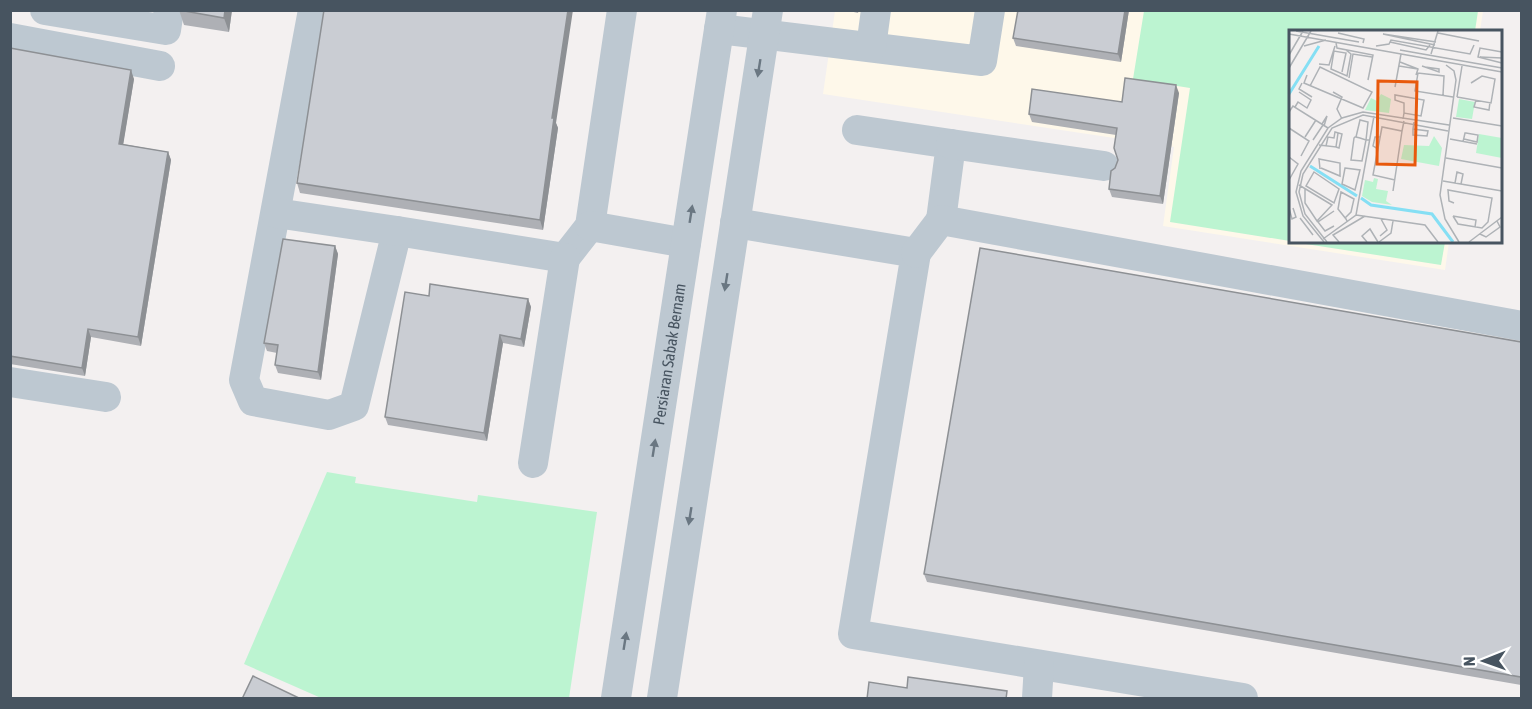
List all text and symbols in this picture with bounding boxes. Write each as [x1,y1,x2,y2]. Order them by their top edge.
inset map [1289,30,1502,243]
one-way arrow [754,59,763,78]
one-way arrow [686,204,695,223]
one-way arrow [722,272,731,291]
street label: Persiaran Sabak Bernam [649,282,689,426]
one-way arrow [650,438,659,457]
one-way arrow [686,507,695,526]
one-way arrow [620,631,629,650]
north arrow [1454,631,1514,691]
text: N [1460,656,1478,666]

